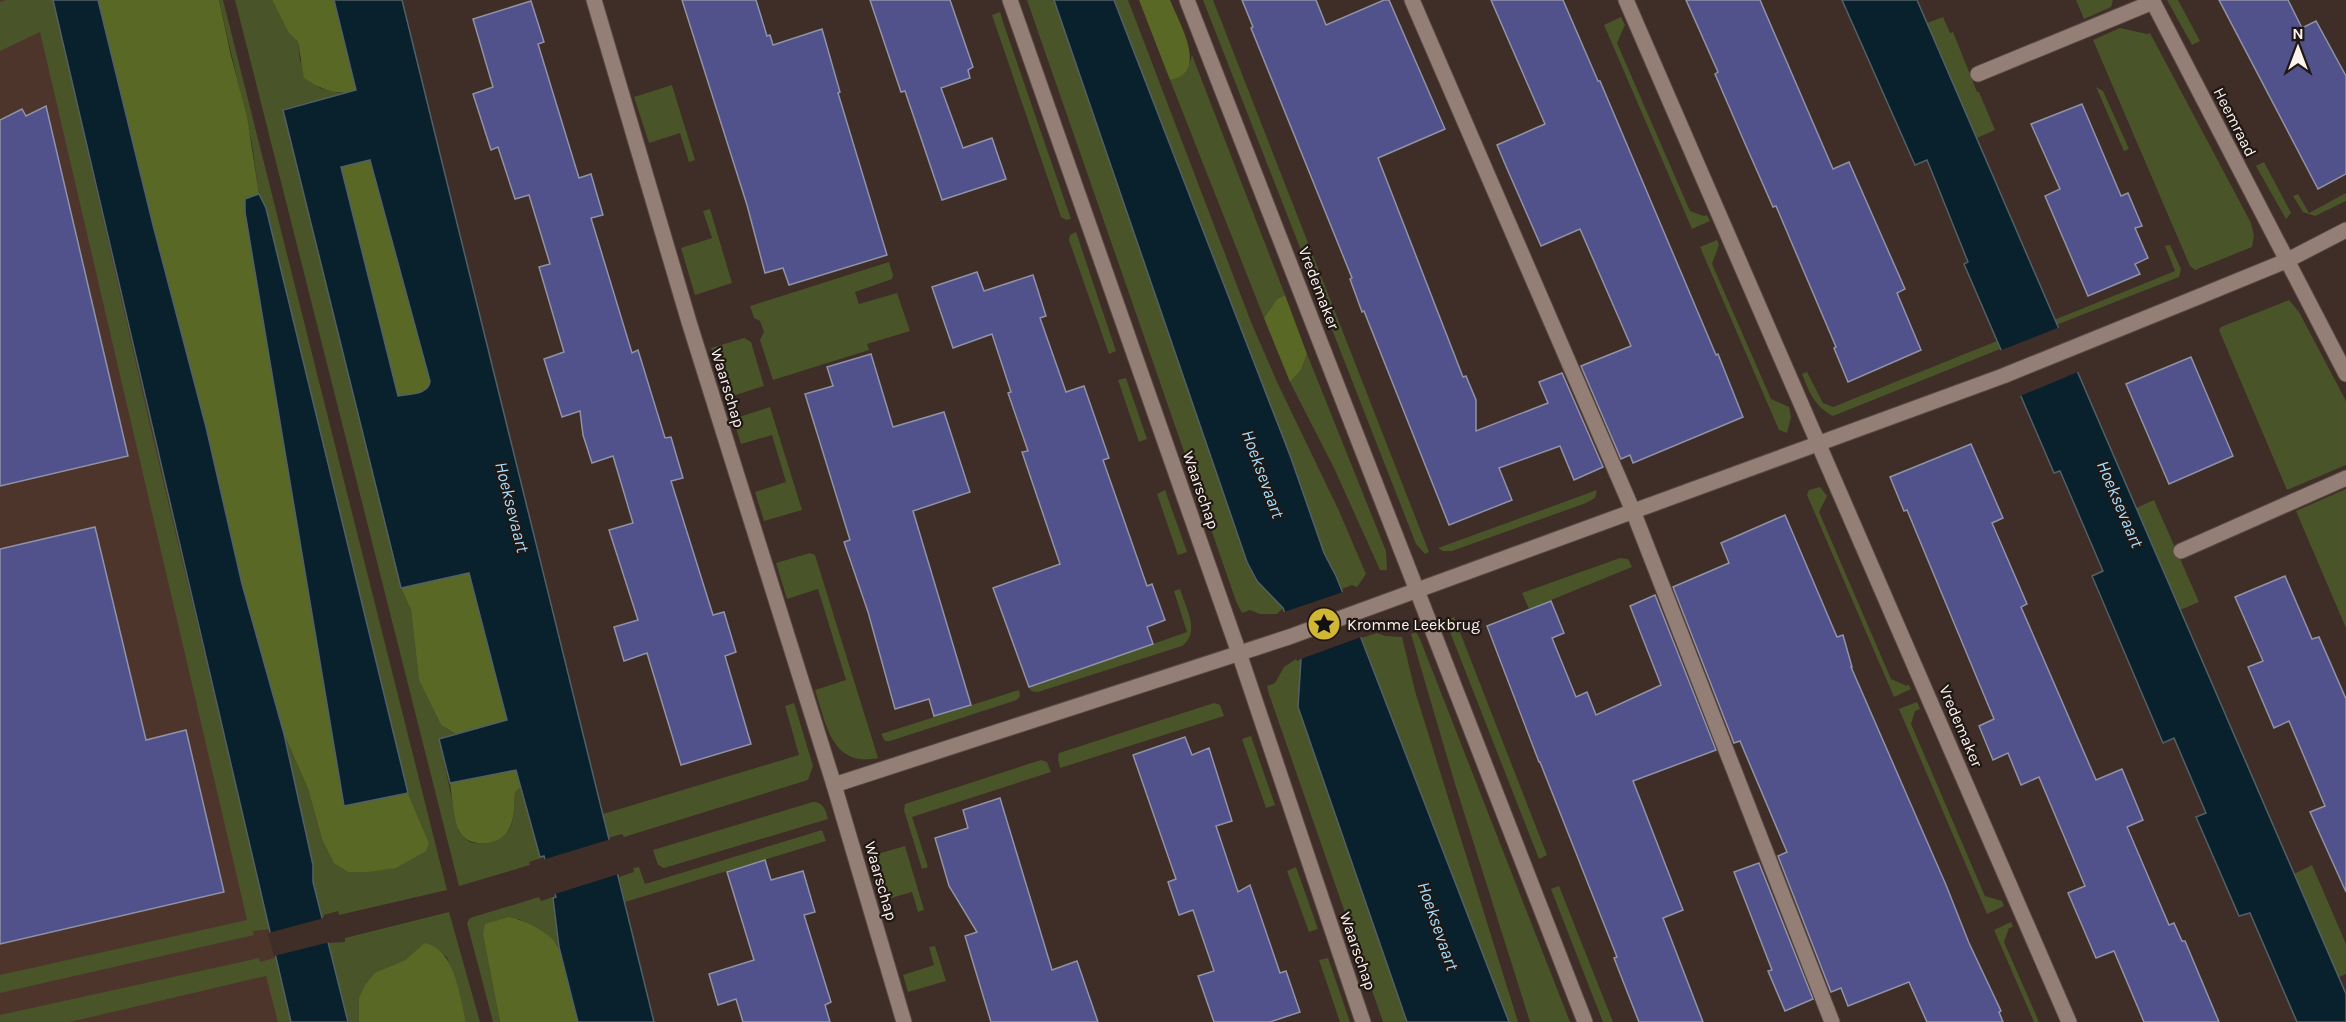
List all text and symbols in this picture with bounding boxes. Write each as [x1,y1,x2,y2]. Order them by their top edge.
north arrow [2268,18,2328,78]
text: N [2292,24,2304,43]
street label: Heemraad [2210,84,2260,160]
street label: Vredemaker [1294,244,1344,332]
street label: Waarschap [707,346,749,430]
water label: Hoeksevaart [1237,427,1289,522]
street label: Waarschap [1179,448,1223,532]
water label: Hoeksevaart [2092,457,2149,552]
water label: Hoeksevaart [490,459,534,555]
place icon: Kromme Leekbrug [1306,606,1342,642]
place label: Kromme Leekbrug [1347,615,1480,634]
street label: Vredemaker [1935,682,1987,770]
street label: Waarschap [861,839,901,923]
water label: Hoeksevaart [1413,879,1464,974]
street label: Waarschap [1336,909,1380,993]

